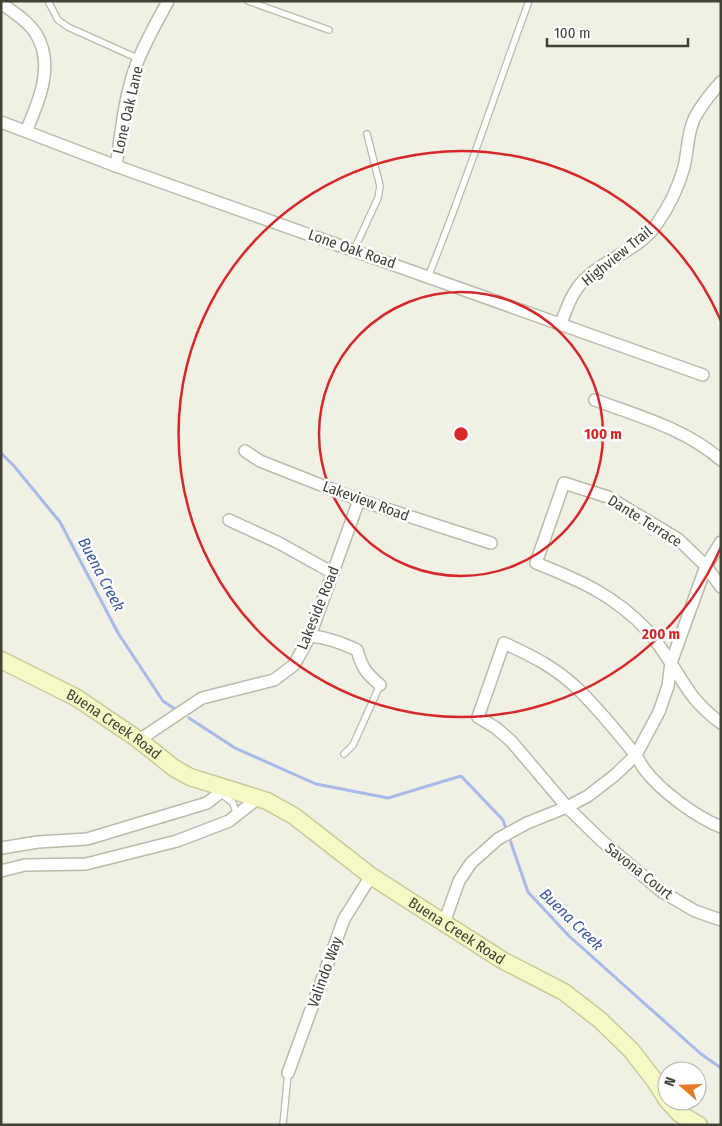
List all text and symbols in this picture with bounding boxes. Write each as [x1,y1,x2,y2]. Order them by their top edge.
scale bar [547,15,688,47]
text: 100 m [554,24,591,42]
street label: Lone Oak Lane [109,64,147,156]
street label: Highview Trail [578,222,656,290]
street label: Lone Oak Road [306,226,398,272]
centre of rings [452,425,470,443]
text: 100 m [584,425,622,443]
street label: Lakeview Road [320,477,412,525]
street label: Dante Terrace [605,491,685,551]
water label: Buena Creek [74,534,129,614]
street label: Lakeside Road [293,564,343,652]
text: 200 m [641,625,680,643]
street label: Buena Creek Road [64,685,165,763]
street label: Savona Court [602,839,677,903]
water label: Buena Creek [536,884,607,954]
street label: Buena Creek Road [405,893,508,968]
street label: Valindo Way [304,934,346,1010]
north arrow [657,1061,707,1111]
text: N [661,1075,680,1089]

